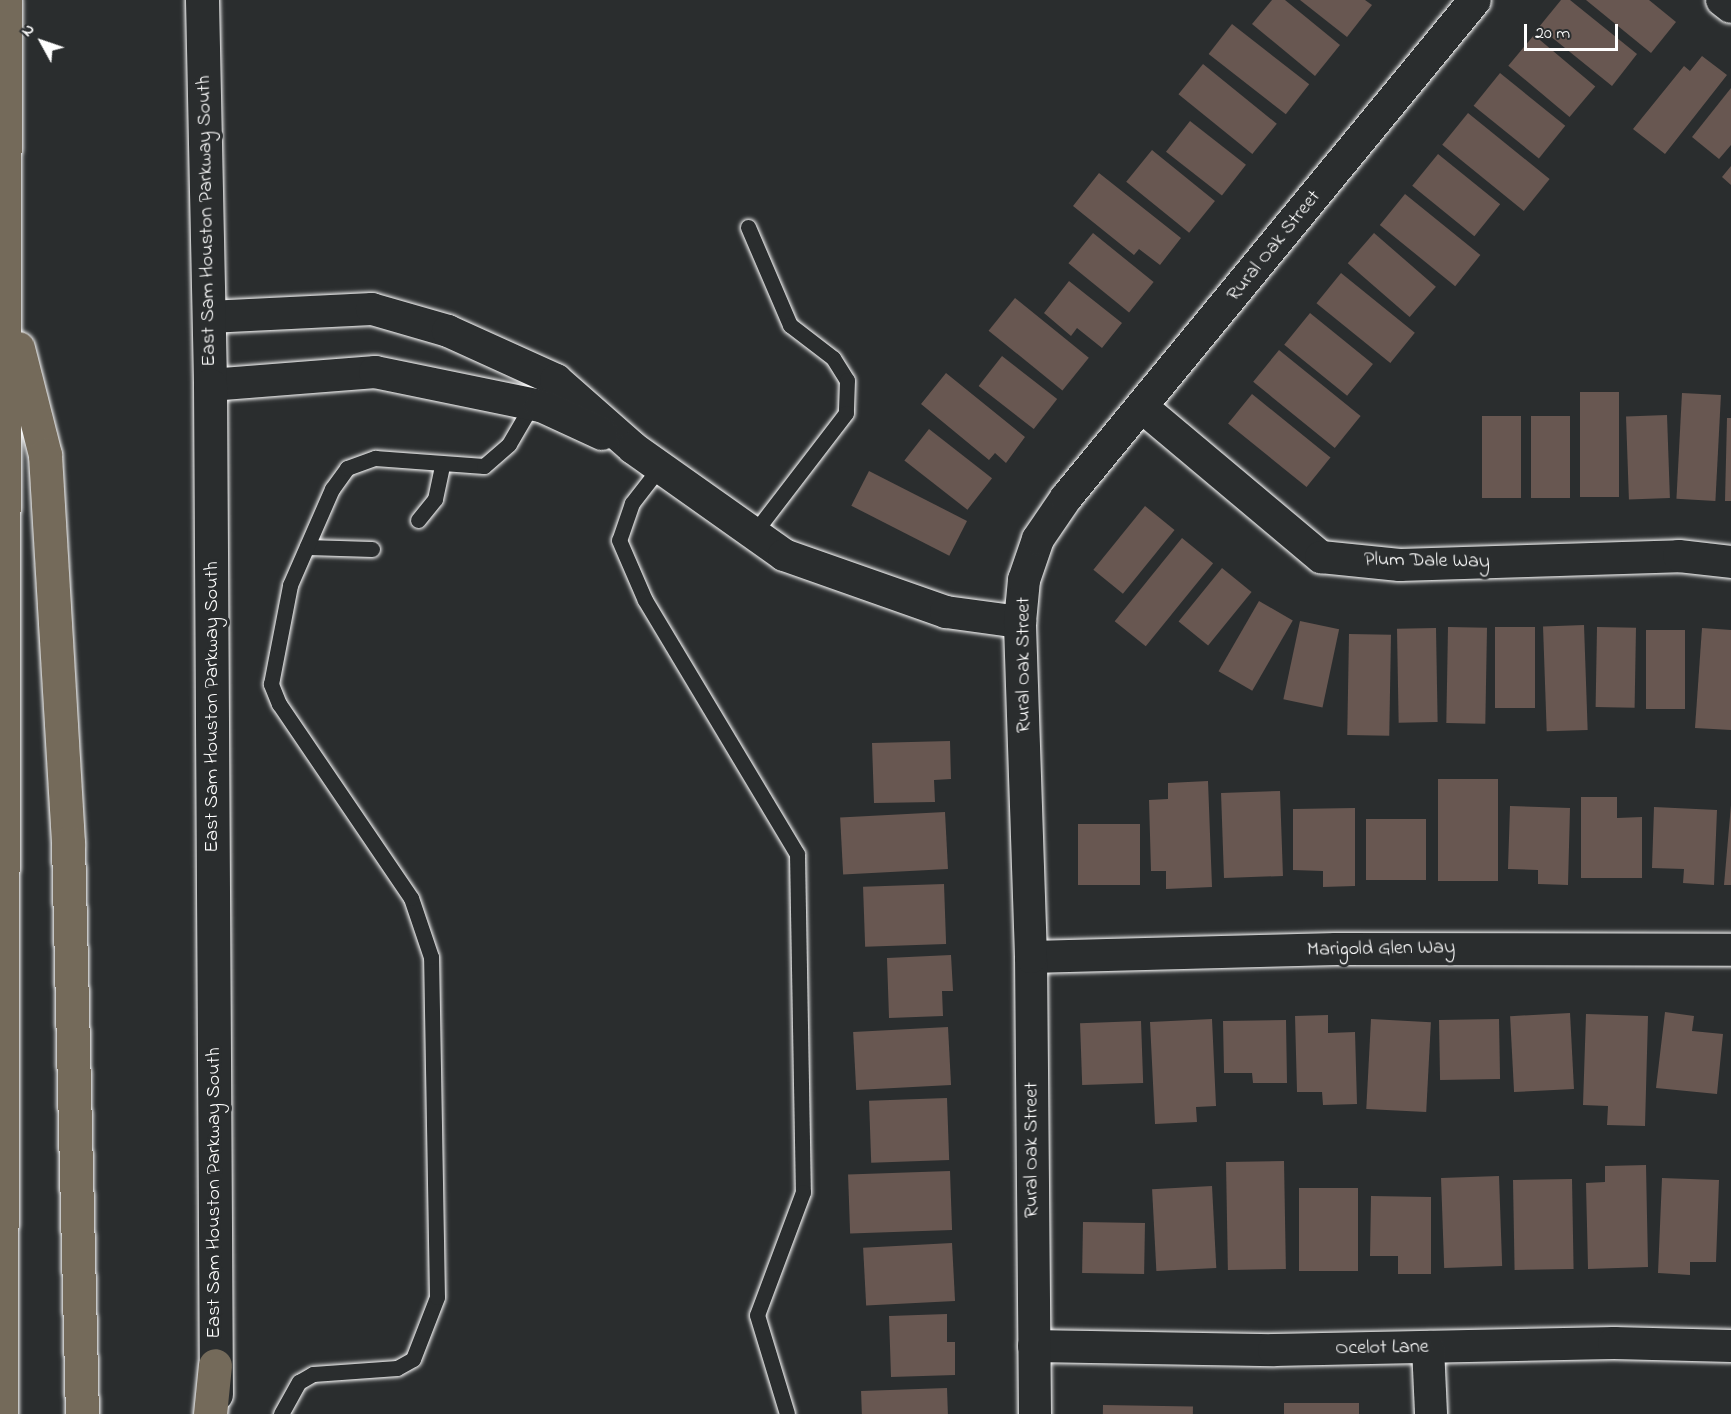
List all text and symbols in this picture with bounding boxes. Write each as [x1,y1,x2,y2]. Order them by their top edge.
north arrow [12,12,72,72]
scale bar [1527,12,1622,50]
text: N [16,19,41,42]
text: 20 m [1535,21,1570,47]
street label: East Sam Houston Parkway South [192,75,222,367]
street label: Rural Oak Street [1222,186,1326,306]
street label: Plum Dale Way [1364,548,1490,574]
street label: East Sam Houston Parkway South [200,561,224,853]
street label: Rural Oak Street [1012,597,1036,733]
street label: Marigold Glen Way [1307,936,1455,962]
street label: East Sam Houston Parkway South [202,1047,226,1339]
street label: Rural Oak Street [1020,1082,1044,1218]
street label: Ocelot Lane [1335,1335,1429,1361]

